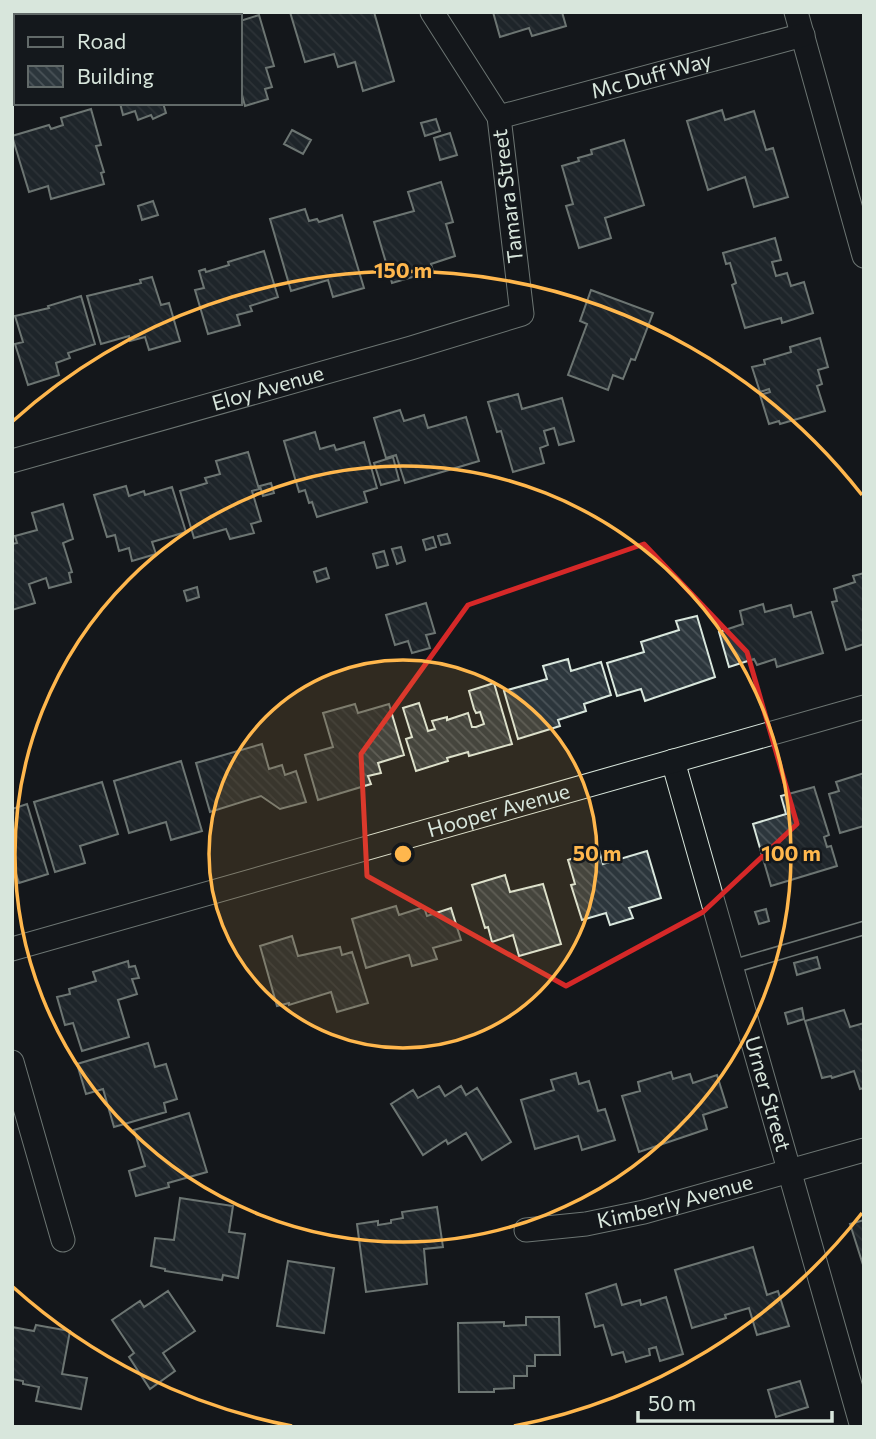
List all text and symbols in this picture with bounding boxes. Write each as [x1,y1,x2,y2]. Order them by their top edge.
legend [14,14,242,105]
text: Road [77,28,126,53]
street label: Mc Duff Way [588,46,714,103]
text: Building [77,63,154,88]
street label: Tamara Street [486,128,527,264]
text: 150 m [374,257,432,282]
street label: Eloy Avenue [209,359,326,415]
street label: Hooper Avenue [424,777,572,841]
text: 50 m [573,840,621,865]
text: 100 m [761,840,821,865]
centre of rings [391,842,415,866]
street label: Urner Street [741,1033,797,1154]
street label: Kimberly Avenue [595,1168,755,1232]
scale bar [638,1380,832,1424]
text: 50 m [648,1390,696,1415]

